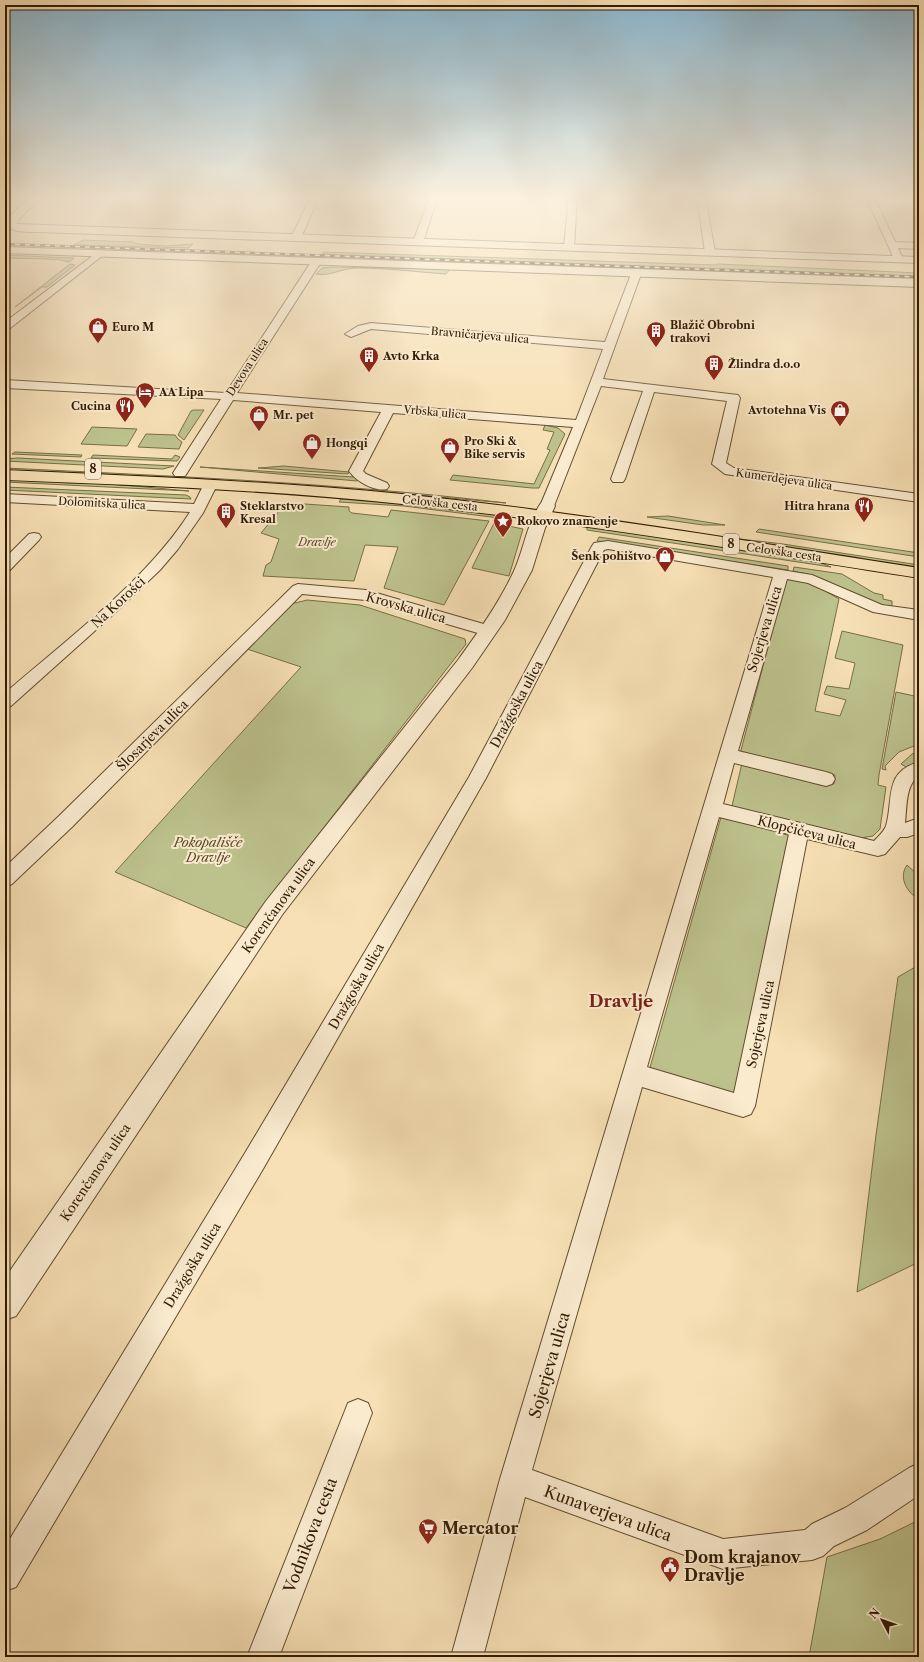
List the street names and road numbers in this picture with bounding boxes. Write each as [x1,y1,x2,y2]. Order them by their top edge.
street label: Bravničarjeva ulica [430,324,530,346]
street label: Devova ulica [223,335,271,399]
street label: Vrbska ulica [402,402,467,422]
road number: 8 [85,459,101,479]
street label: Kumerdejeva ulica [735,465,833,493]
street label: Celovška cesta [401,492,479,514]
street label: Dolomitska ulica [58,494,146,512]
road number: 8 [723,534,739,554]
street label: Celovška cesta [745,540,823,564]
street label: Na Korošci [88,573,148,631]
street label: Sojerjeva ulica [743,584,785,674]
street label: Krovska ulica [364,588,448,626]
street label: Dražgoška ulica [486,657,546,751]
street label: Šlosarjeva ulica [113,696,191,774]
street label: Klopčičeva ulica [756,812,858,852]
street label: Korenčanova ulica [238,854,318,956]
street label: Dražgoška ulica [325,940,387,1032]
street label: Sojerjeva ulica [743,979,777,1069]
street label: Korenčanova ulica [56,1120,134,1224]
street label: Dražgoška ulica [160,1219,224,1311]
street label: Sojerjeva ulica [524,1309,574,1421]
street label: Vodnikova cesta [279,1474,341,1596]
street label: Kunaverjeva ulica [541,1481,675,1546]

